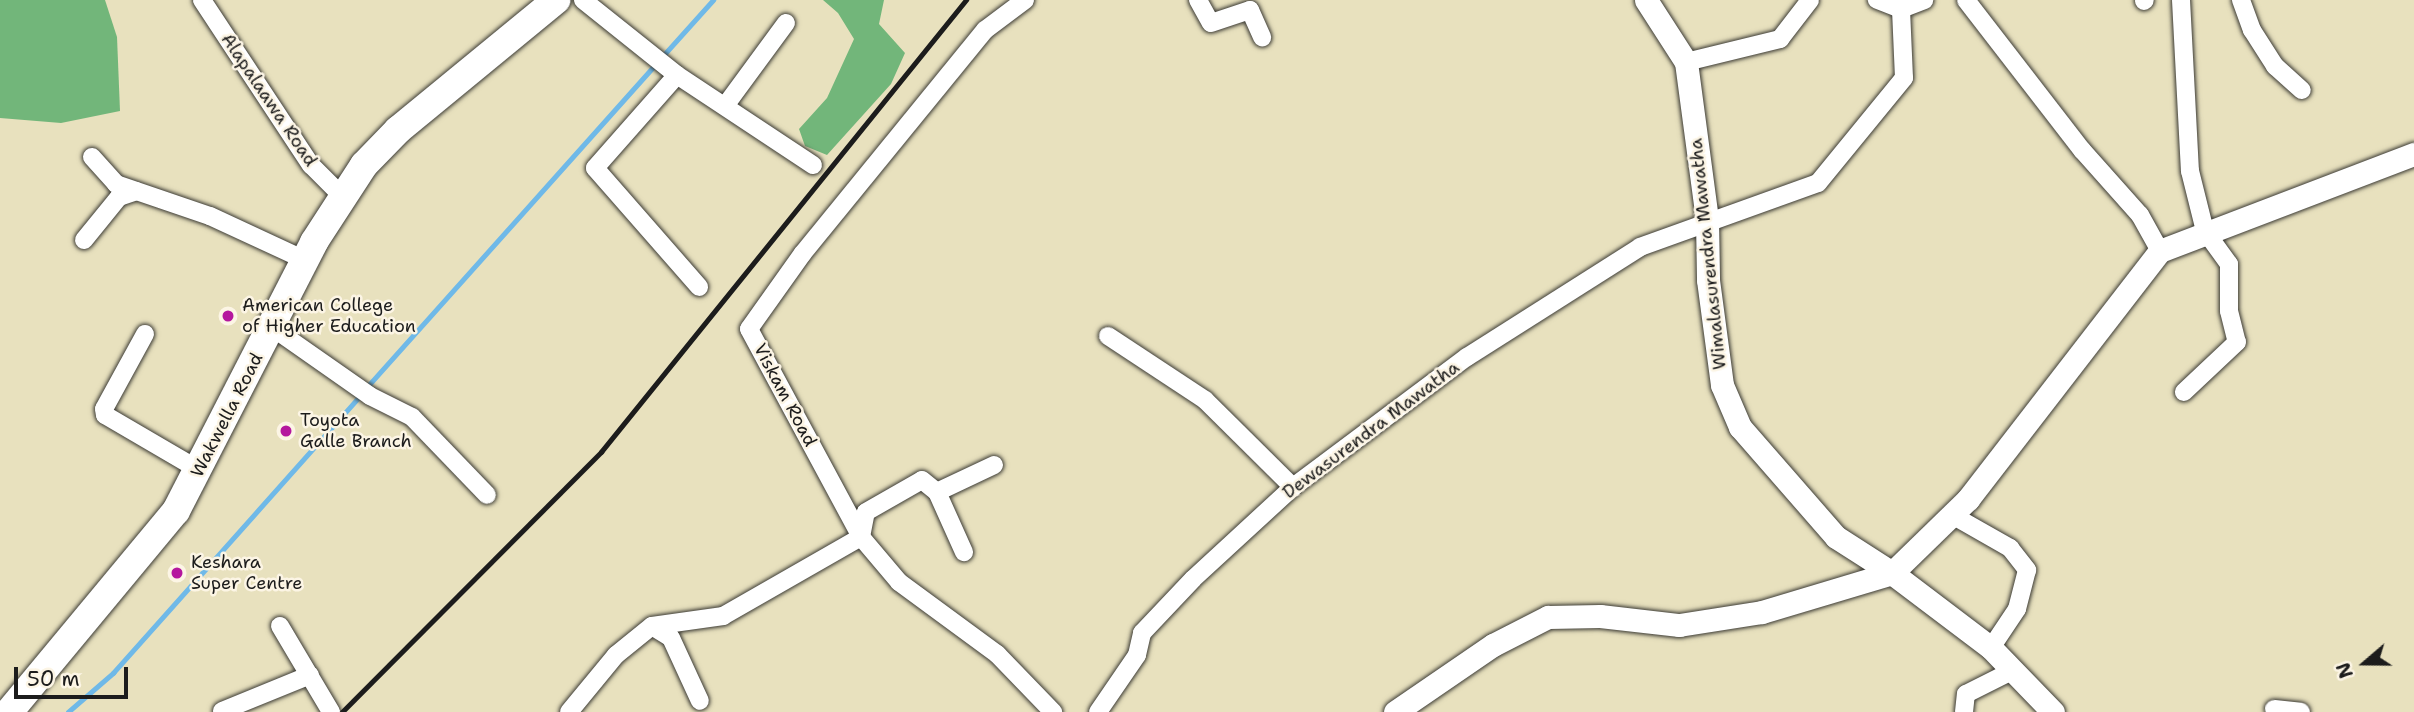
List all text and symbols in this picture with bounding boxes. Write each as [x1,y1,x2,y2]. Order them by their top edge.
street label: Alapalaawa Road [216,29,322,171]
street label: Wimalasurendra Mawatha [1685,137,1731,371]
place label: American College of Higher Education [242,295,416,338]
marker: American College of Higher Education [220,308,236,324]
street label: Viskam Road [749,340,821,450]
street label: Wakwella Road [186,349,268,481]
street label: Dewasurendra Mawatha [1279,357,1463,503]
place label: Toyota Galle Branch [300,410,412,452]
marker: Toyota Galle Branch [278,423,294,439]
place label: Keshara Super Centre [191,552,302,594]
marker: Keshara Super Centre [169,565,185,581]
north arrow [2330,628,2400,698]
scale bar [18,652,131,696]
text: N [2330,659,2359,682]
text: 50 m [27,665,80,693]

